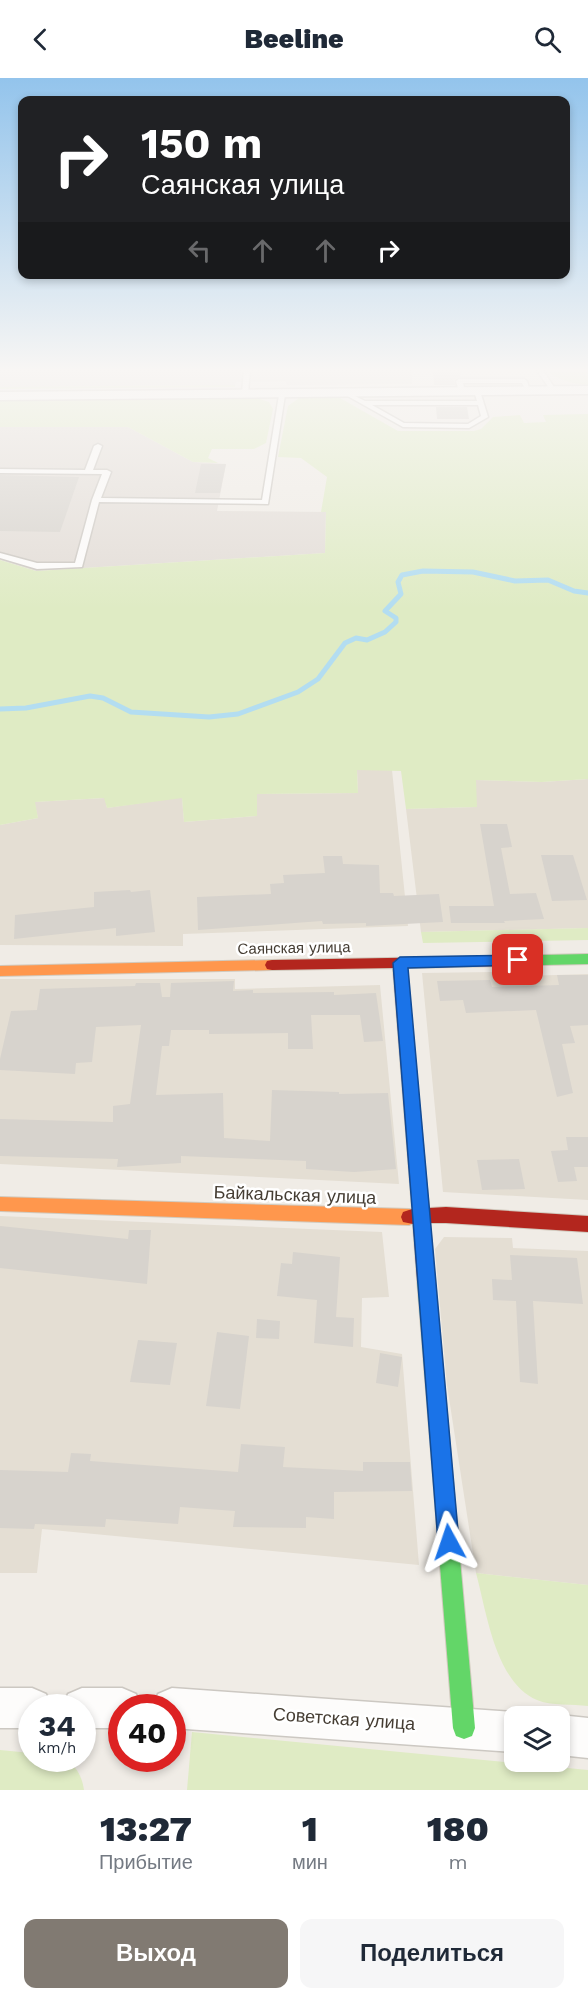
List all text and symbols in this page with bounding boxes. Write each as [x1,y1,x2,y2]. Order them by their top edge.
icon: back [24,23,57,56]
text: Beeline [244,23,344,55]
icon: search [531,23,564,56]
text: 150 m [141,119,262,168]
icon: right [42,120,120,198]
text: Саянская улица [141,169,344,201]
icon: left [183,234,216,267]
icon: ahead [246,234,279,267]
icon: ahead [309,234,342,267]
icon: right [372,234,405,267]
pin [492,934,543,985]
street label: Саянская улица [237,938,351,958]
icon: arrive [501,943,534,976]
street label: Байкальская улица [213,1181,378,1208]
position arrow [417,1510,481,1574]
speed limit sign: 40 [108,1694,186,1772]
street label: Советская улица [272,1703,417,1734]
map controls [504,1706,570,1772]
button: layers [504,1706,570,1772]
text: 34 [38,1708,76,1743]
text: km/h [38,1739,76,1757]
text: 13:27 [100,1808,192,1850]
text: 1 [302,1808,318,1850]
text: 180 [427,1808,489,1850]
text: Прибытие [99,1850,193,1874]
text: мин [292,1850,328,1874]
text: m [448,1850,467,1874]
button: Выход [24,1919,288,1988]
button: Поделиться [300,1919,564,1988]

